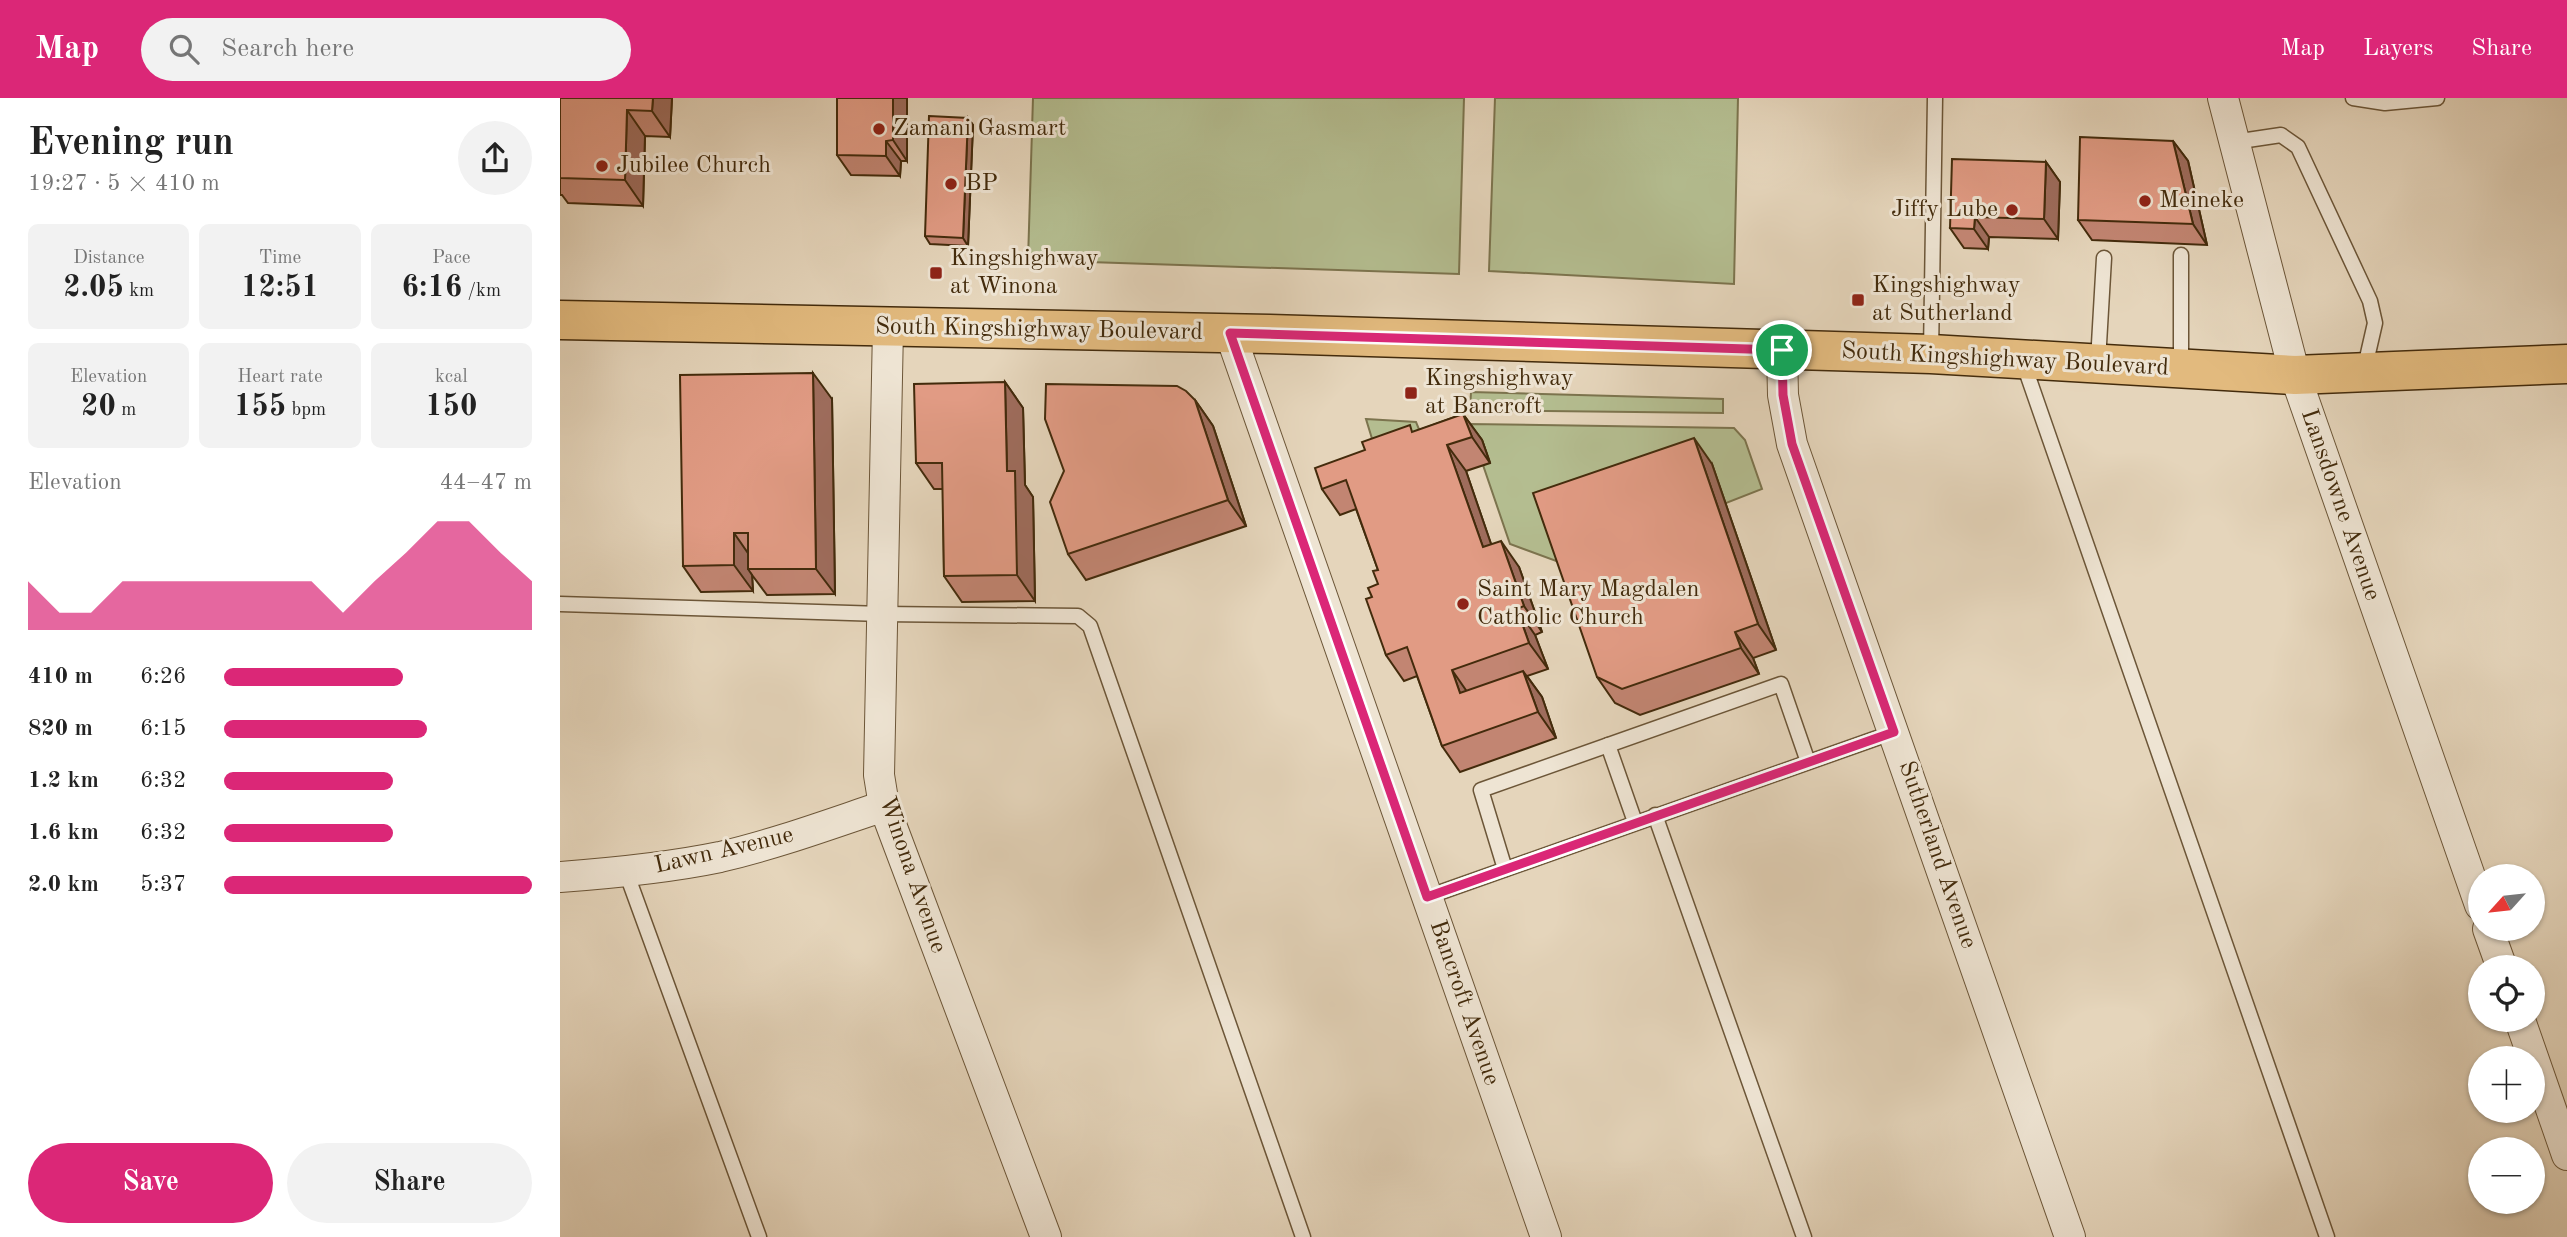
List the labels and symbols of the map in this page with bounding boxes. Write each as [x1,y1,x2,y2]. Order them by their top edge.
place label: Zamani Gasmart [893,117,1066,141]
marker: Zamani Gasmart [871,121,887,137]
place label: Jubilee Church [616,154,771,178]
marker: Jubilee Church [594,158,610,174]
place label: BP [965,172,998,196]
marker: BP [943,176,959,192]
place label: Meineke [2159,189,2244,213]
marker: Meineke [2137,193,2153,209]
place label: Jiffy Lube [1891,198,1998,222]
marker: Jiffy Lube [2004,202,2020,218]
place label: Kingshighway at Winona [950,247,1099,299]
marker: Kingshighway at Winona [928,265,944,281]
place label: Kingshighway at Sutherland [1872,274,2021,326]
marker: Kingshighway at Sutherland [1850,292,1866,308]
street label: South Kingshighway Boulevard [875,315,1203,345]
pin [1752,320,1812,380]
street label: South Kingshighway Boulevard [1841,339,2169,381]
place label: Kingshighway at Bancroft [1425,367,1574,419]
marker: Kingshighway at Bancroft [1403,385,1419,401]
street label: Lansdowne Avenue [2296,406,2384,604]
place label: Saint Mary Magdalen Catholic Church [1477,578,1699,630]
marker: Saint Mary Magdalen Catholic Church [1455,596,1471,612]
street label: Sutherland Avenue [1894,758,1980,952]
street label: Winona Avenue [874,794,950,956]
street label: Lawn Avenue [652,823,796,879]
north arrow [2468,864,2544,942]
street label: Bancroft Avenue [1425,917,1503,1089]

